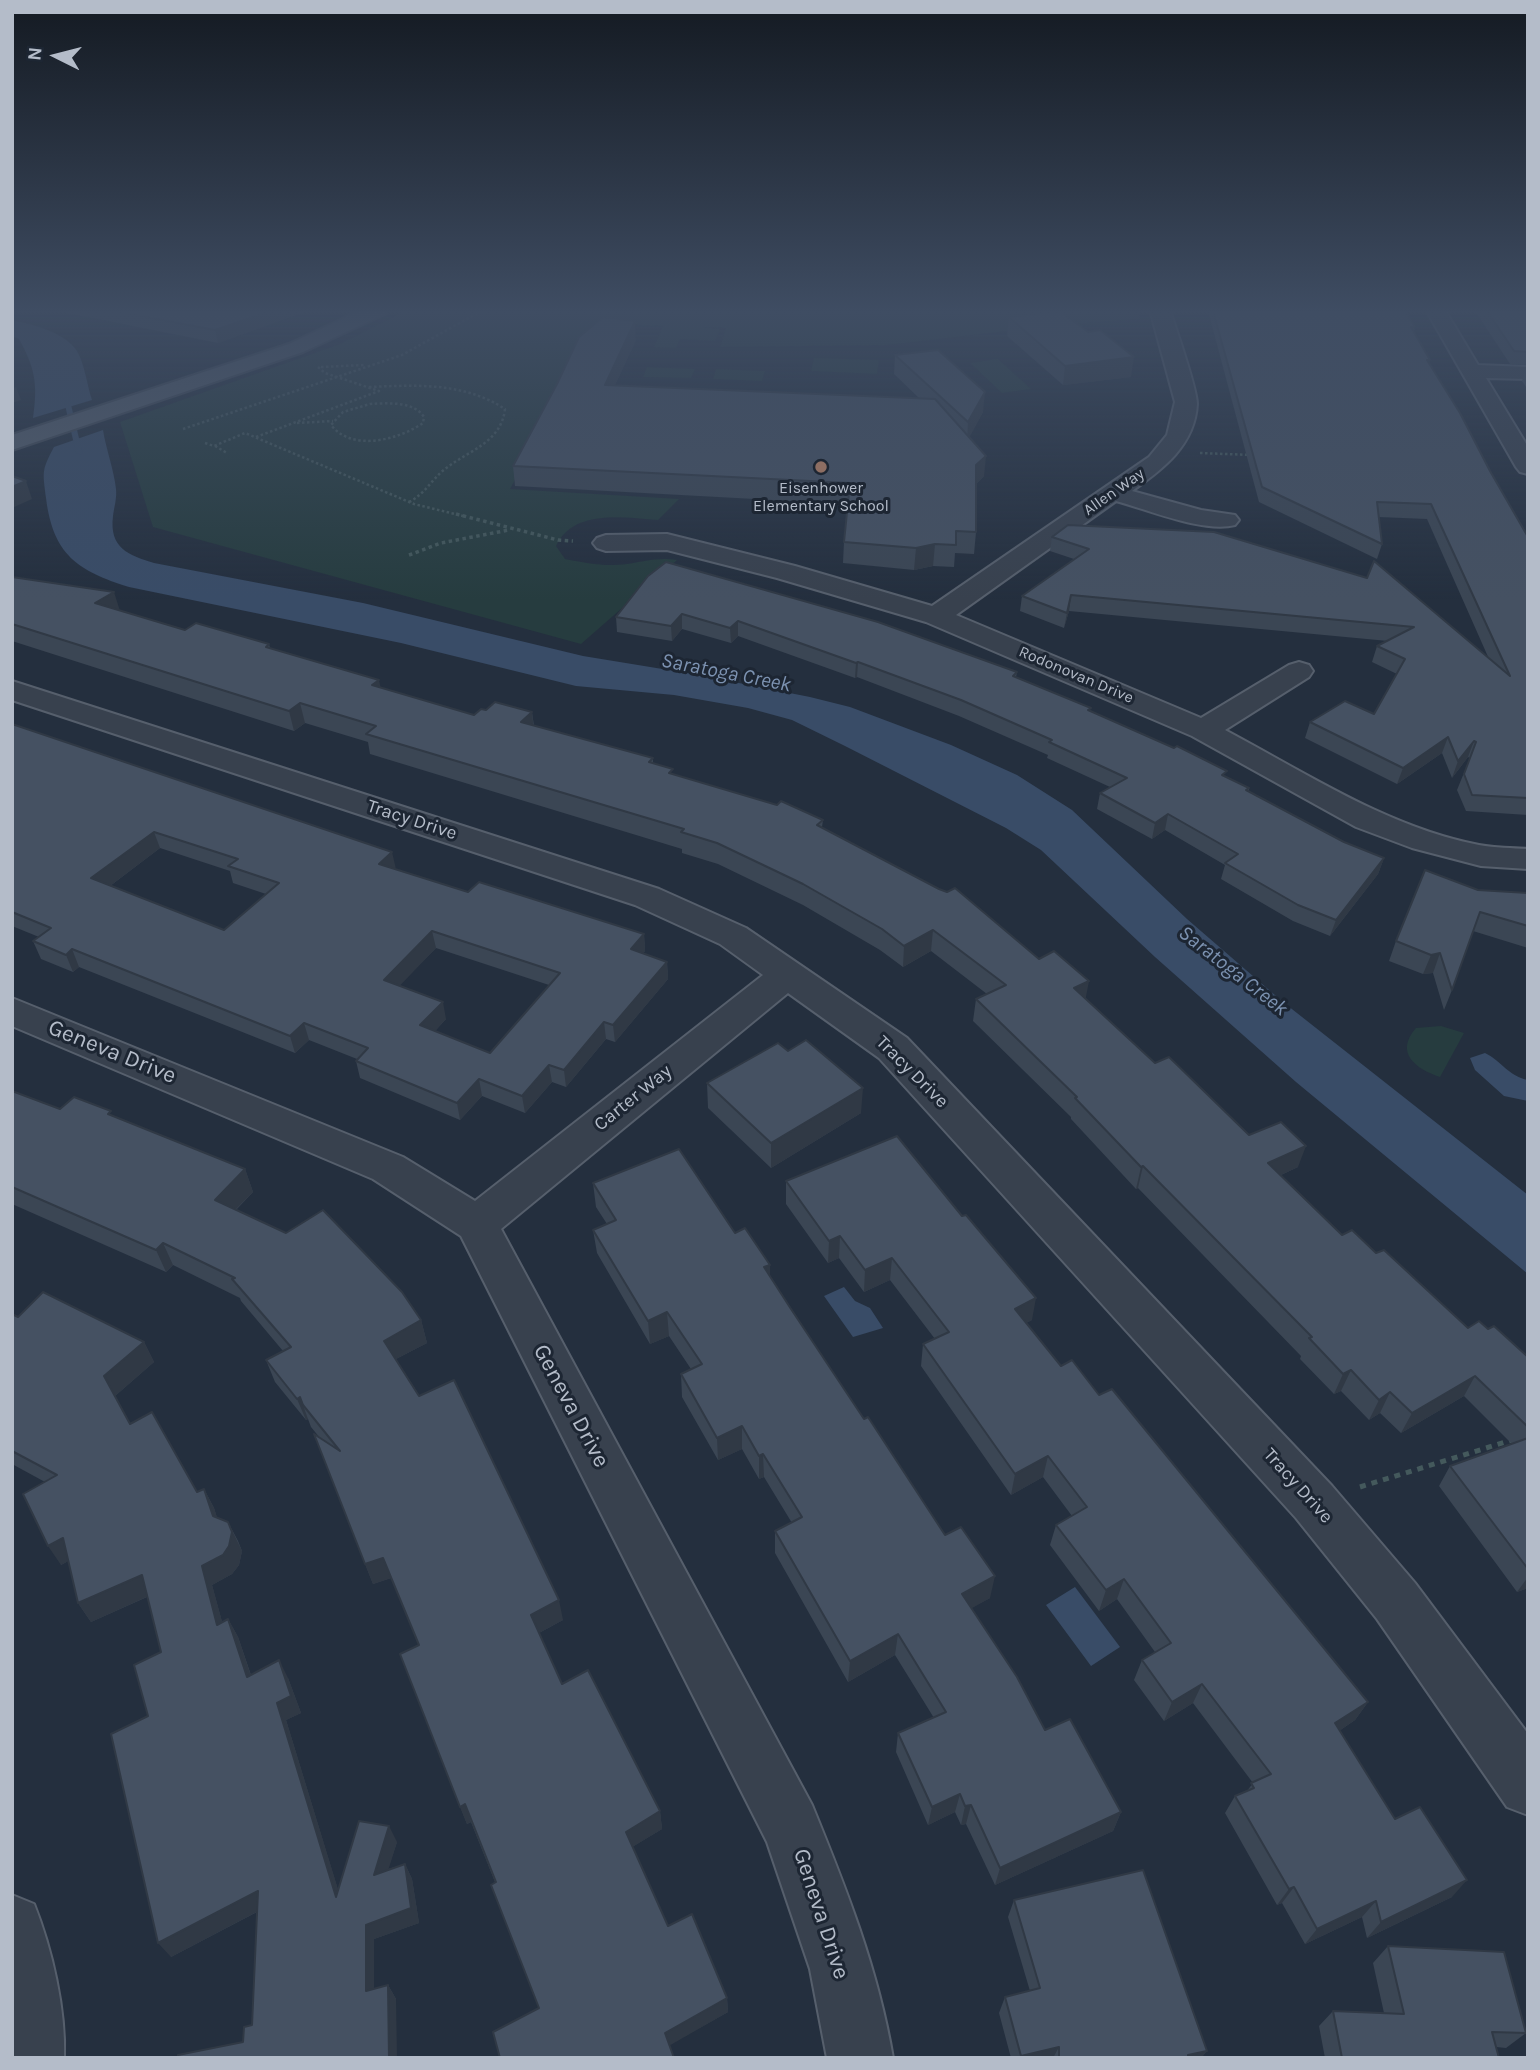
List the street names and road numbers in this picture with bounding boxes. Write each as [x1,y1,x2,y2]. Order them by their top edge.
street label: Allen Way [1080,464,1148,520]
street label: Rodonovan Drive [1016,642,1136,708]
street label: Tracy Drive [364,795,460,845]
street label: Geneva Drive [44,1014,180,1090]
street label: Tracy Drive [871,1031,953,1113]
street label: Carter Way [590,1060,676,1136]
street label: Geneva Drive [527,1340,615,1472]
street label: Tracy Drive [1258,1444,1338,1528]
street label: Geneva Drive [787,1845,855,1983]

